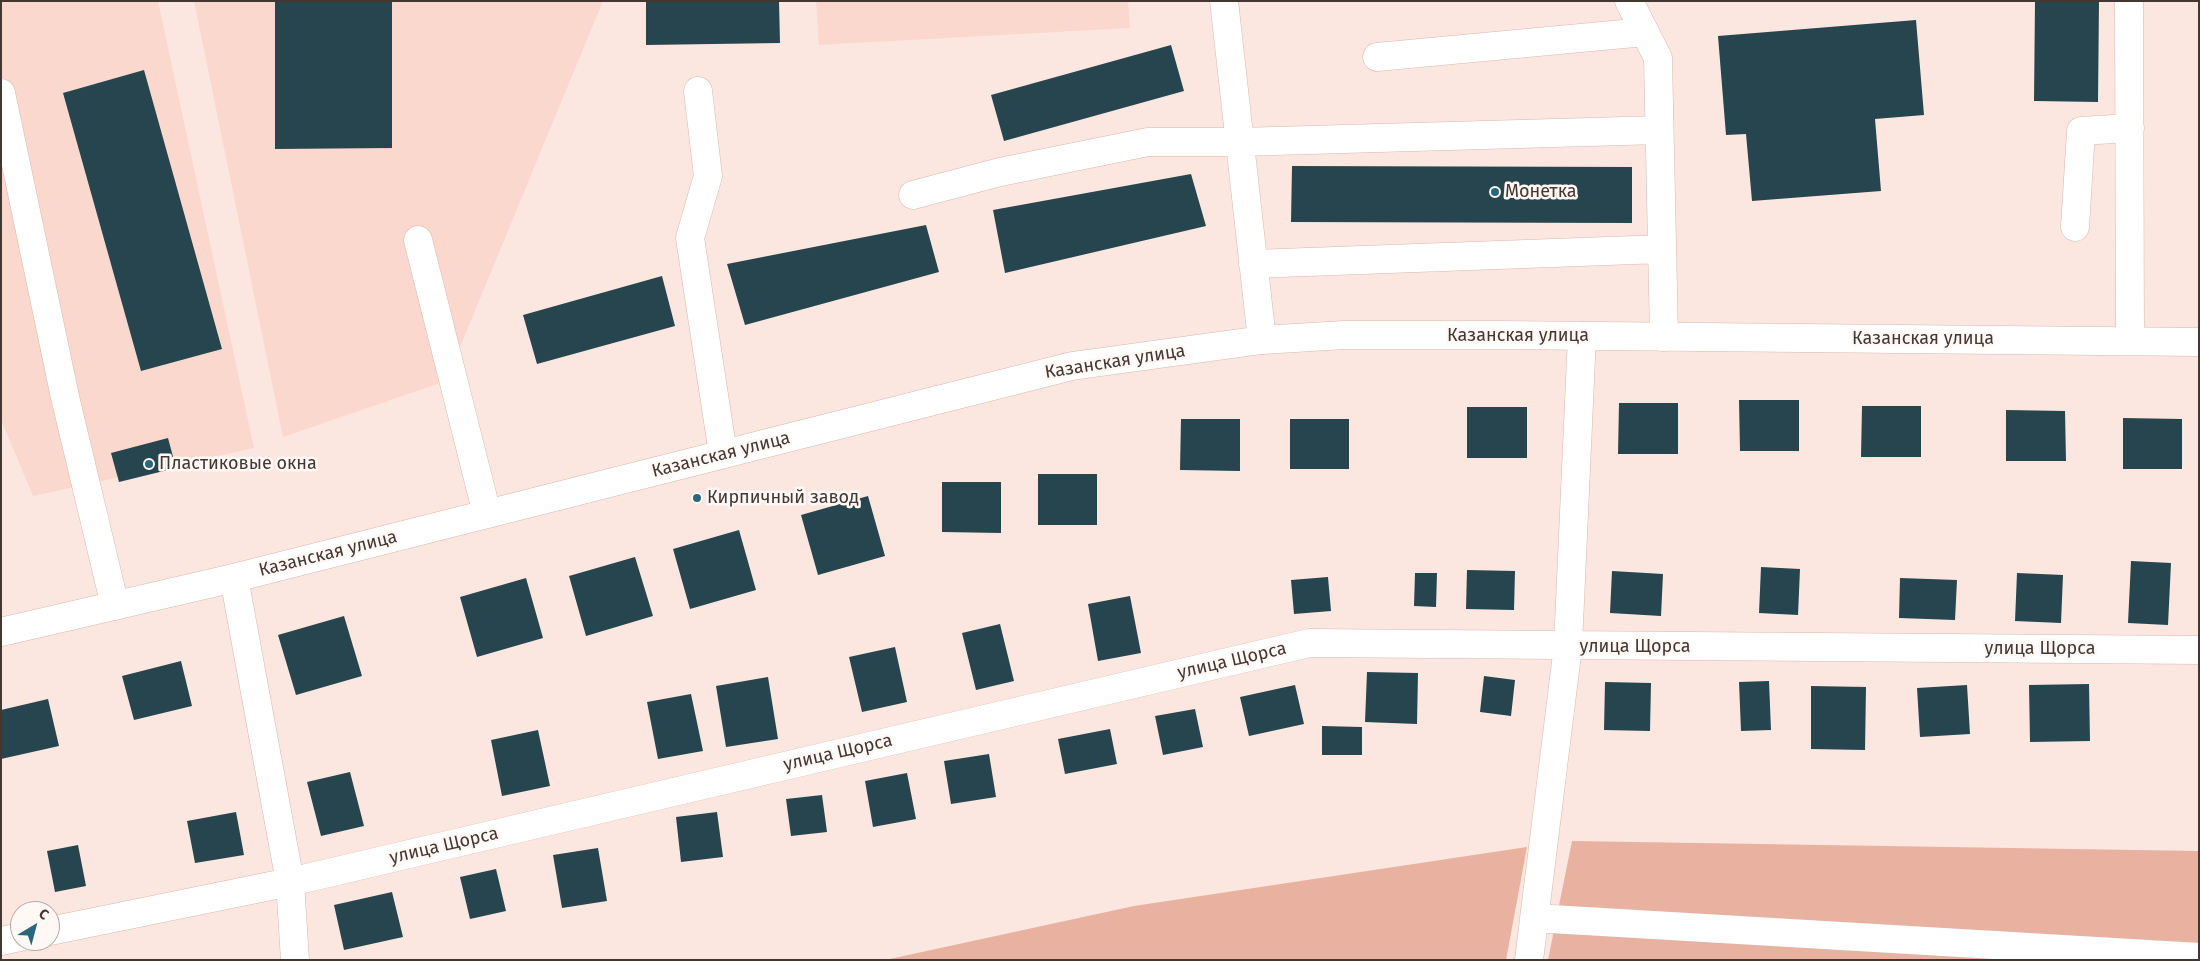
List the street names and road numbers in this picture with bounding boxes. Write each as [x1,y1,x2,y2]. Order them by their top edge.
street label: Казанская улица [1447,325,1589,347]
street label: Казанская улица [1852,328,1994,350]
street label: Казанская улица [1043,340,1187,384]
street label: Казанская улица [650,427,792,483]
street label: Казанская улица [257,526,399,582]
street label: улица Щорса [1580,636,1690,658]
street label: улица Щорса [1175,638,1289,684]
street label: улица Щорса [1985,638,2095,660]
street label: улица Щорса [781,730,895,776]
street label: улица Щорса [387,823,501,869]

